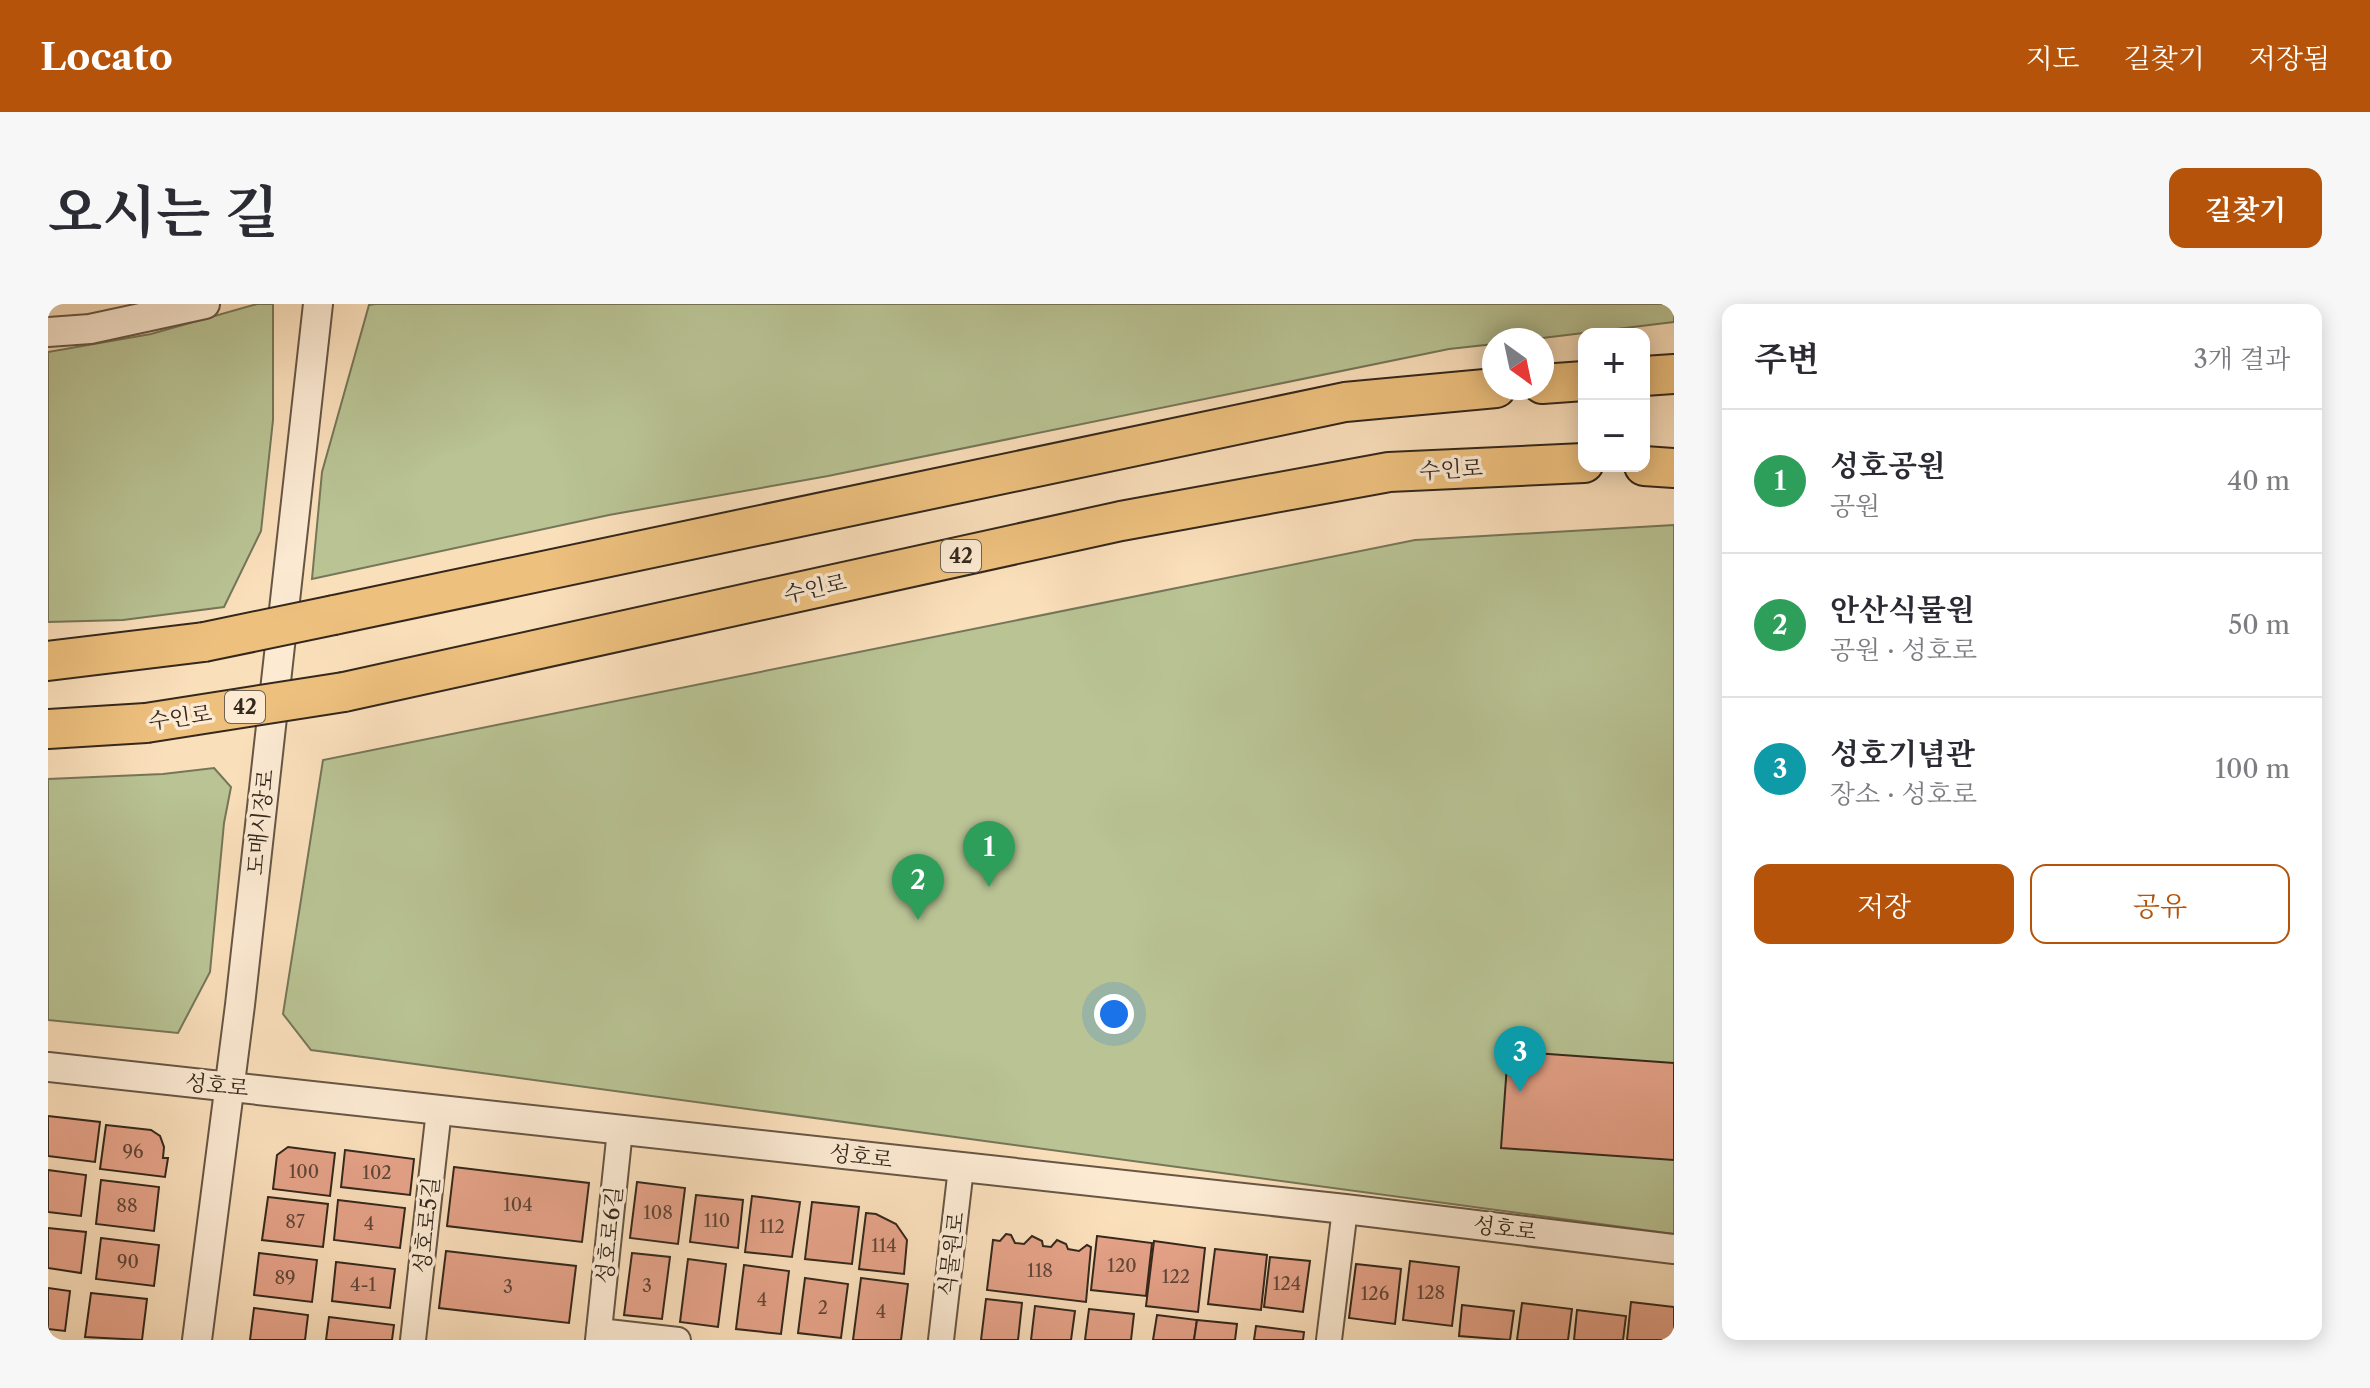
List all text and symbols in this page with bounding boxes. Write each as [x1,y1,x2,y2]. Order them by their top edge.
text: Locato [40,33,173,80]
text: 지도 [2026,41,2080,75]
text: 길찾기 [2124,41,2205,75]
text: 저장됨 [2249,41,2330,75]
button: 길찾기 [2169,168,2322,248]
text: 오시는 길 [48,178,278,247]
north arrow [1482,328,1554,400]
map controls [1578,328,1650,472]
button: + [1578,328,1650,400]
text: 주변 [1754,338,1820,380]
text: 3개 결과 [2193,343,2290,375]
button: − [1578,400,1650,472]
text: 성호공원 [1830,447,1946,484]
street label: 수인로 [1418,454,1484,485]
text: 1 [1774,465,1786,497]
text: 40 m [2227,465,2290,497]
text: 공원 [1830,490,1880,522]
road number: 42 [941,540,981,572]
street label: 수인로 [781,569,849,608]
text: 안산식물원 [1830,591,1975,628]
text: 2 [1772,609,1788,641]
text: 50 m [2228,609,2290,641]
text: 공원 · 성호로 [1830,634,1977,666]
road number: 42 [225,691,265,723]
street label: 수인로 [147,700,214,735]
text: 성호기념관 [1830,735,1975,772]
text: 3 [1773,753,1787,785]
text: 100 m [2215,753,2290,785]
street label: 도매시장로 [242,768,279,876]
text: 장소 · 성호로 [1830,778,1977,810]
pin: 1 [963,821,1015,887]
pin: 2 [892,854,944,920]
button: 저장 [1754,864,2014,944]
button: 공유 [2030,864,2290,944]
your location [1094,994,1134,1034]
pin: 3 [1494,1026,1546,1092]
street label: 성호로 [184,1069,250,1102]
street label: 성호로 [828,1139,894,1174]
house number: 96 [122,1141,144,1163]
house number: 100 [289,1161,319,1183]
house number: 102 [362,1162,392,1184]
street label: 성호로5길 [408,1175,445,1275]
street label: 성호로6길 [591,1185,628,1285]
house number: 104 [503,1194,533,1216]
house number: 88 [116,1195,138,1217]
house number: 108 [643,1202,673,1224]
house number: 110 [704,1210,730,1232]
street label: 식물원로 [933,1210,970,1298]
house number: 87 [285,1211,305,1233]
street label: 성호로 [1472,1211,1538,1246]
house number: 4 [364,1213,374,1235]
house number: 112 [759,1216,785,1238]
house number: 114 [871,1235,897,1257]
house number: 90 [117,1251,139,1273]
house number: 120 [1107,1255,1137,1277]
house number: 118 [1027,1260,1053,1282]
house number: 122 [1162,1266,1190,1288]
house number: 89 [274,1267,296,1289]
house number: 124 [1273,1273,1301,1295]
house number: 4-1 [350,1274,376,1296]
house number: 3 [642,1275,652,1297]
house number: 3 [503,1276,513,1298]
house number: 128 [1417,1282,1445,1304]
house number: 126 [1361,1283,1389,1305]
house number: 4 [757,1289,767,1311]
house number: 2 [818,1297,828,1319]
house number: 4 [876,1301,886,1323]

